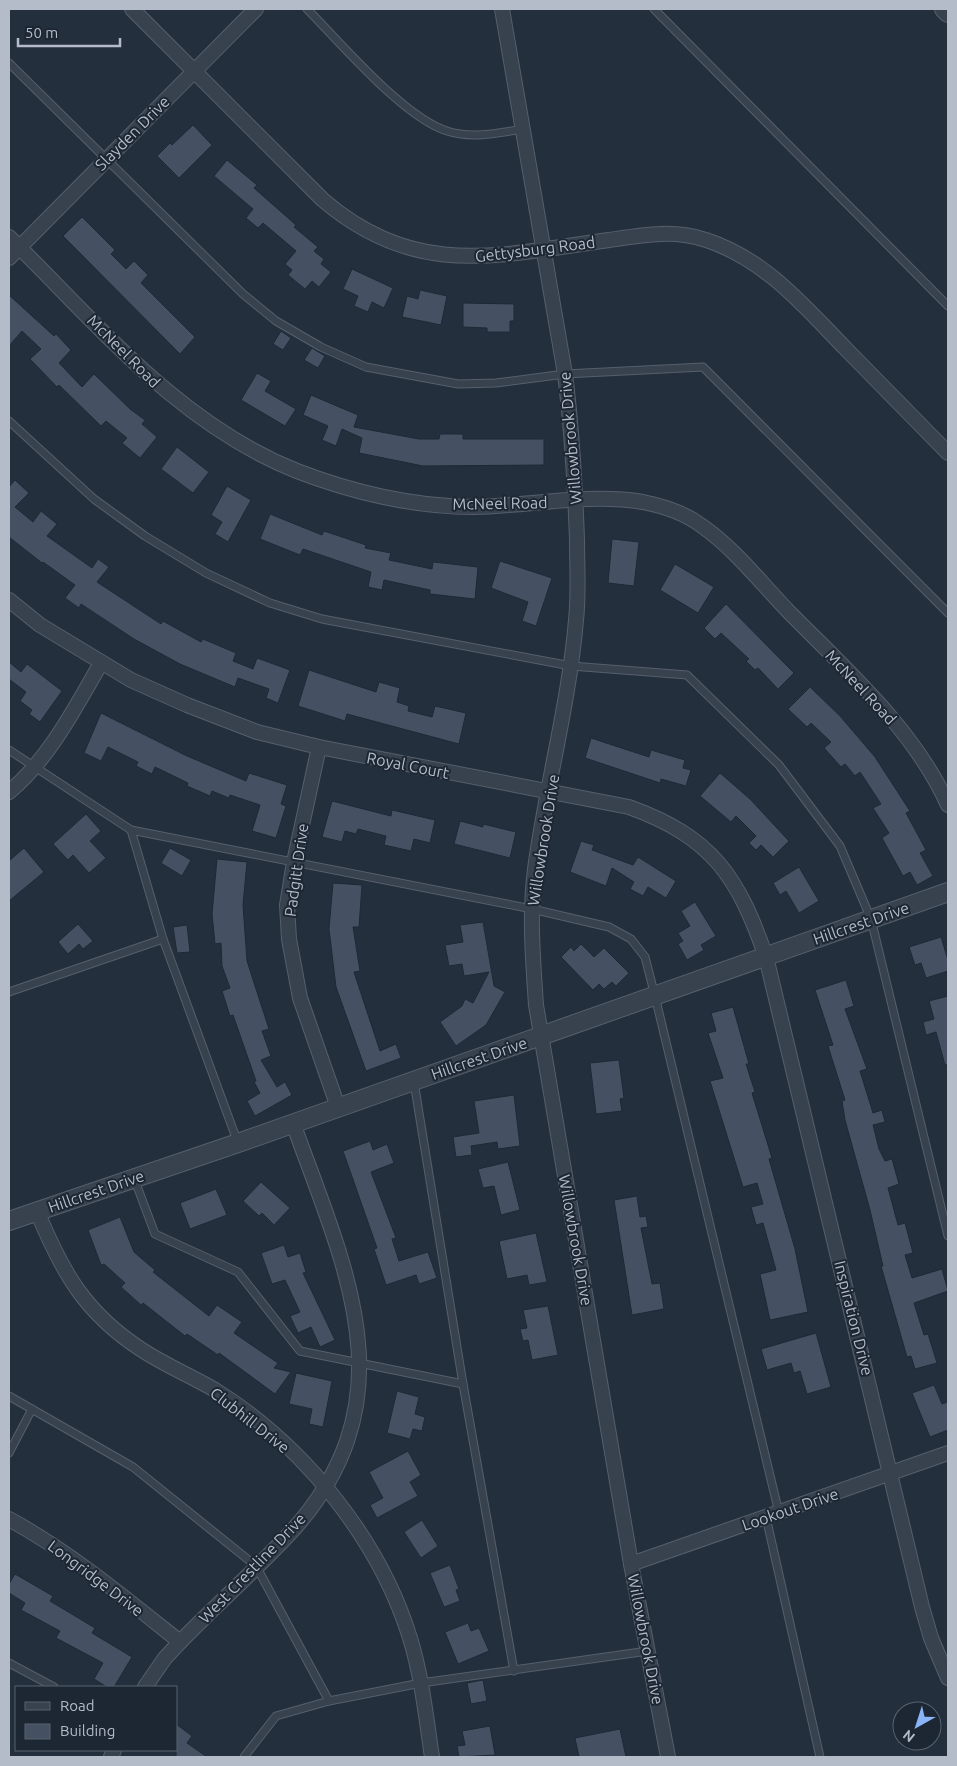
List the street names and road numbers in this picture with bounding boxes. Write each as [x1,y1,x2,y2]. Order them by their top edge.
street label: Slayden Drive [91,92,173,174]
street label: Gettysburg Road [474,233,596,265]
street label: McNeel Road [84,311,164,391]
street label: Willowbrook Drive [555,371,585,505]
street label: McNeel Road [452,493,548,513]
street label: McNeel Road [822,646,900,728]
street label: Royal Court [365,748,451,782]
street label: Willowbrook Drive [524,773,562,907]
street label: Padgitt Drive [281,822,311,918]
street label: Hillcrest Drive [811,898,911,948]
street label: Hillcrest Drive [429,1033,529,1083]
street label: Hillcrest Drive [46,1166,146,1216]
street label: Willowbrook Drive [556,1173,596,1307]
street label: Inspiration Drive [831,1259,877,1377]
street label: Clubhill Drive [207,1384,293,1456]
street label: Lookout Drive [739,1484,841,1534]
street label: West Crestline Drive [195,1509,309,1627]
street label: Longridge Drive [45,1536,147,1620]
street label: Willowbrook Drive [624,1572,668,1706]

